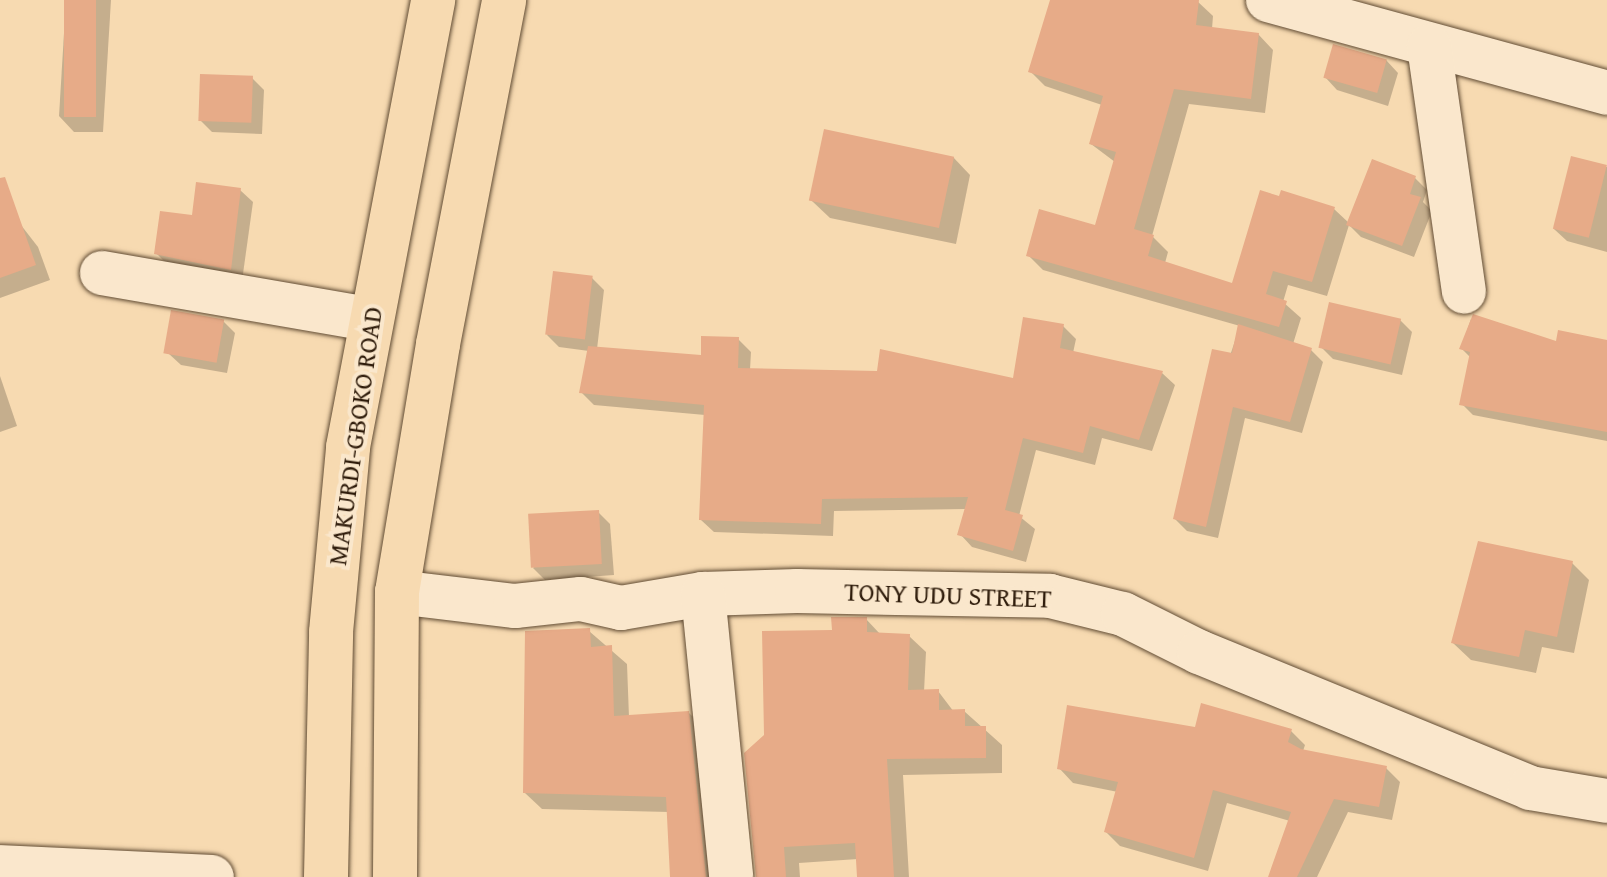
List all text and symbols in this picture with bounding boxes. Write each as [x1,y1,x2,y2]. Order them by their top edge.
street label: MAKURDI-GBOKO ROAD [321,305,389,567]
street label: TONY UDU STREET [844,576,1052,614]

